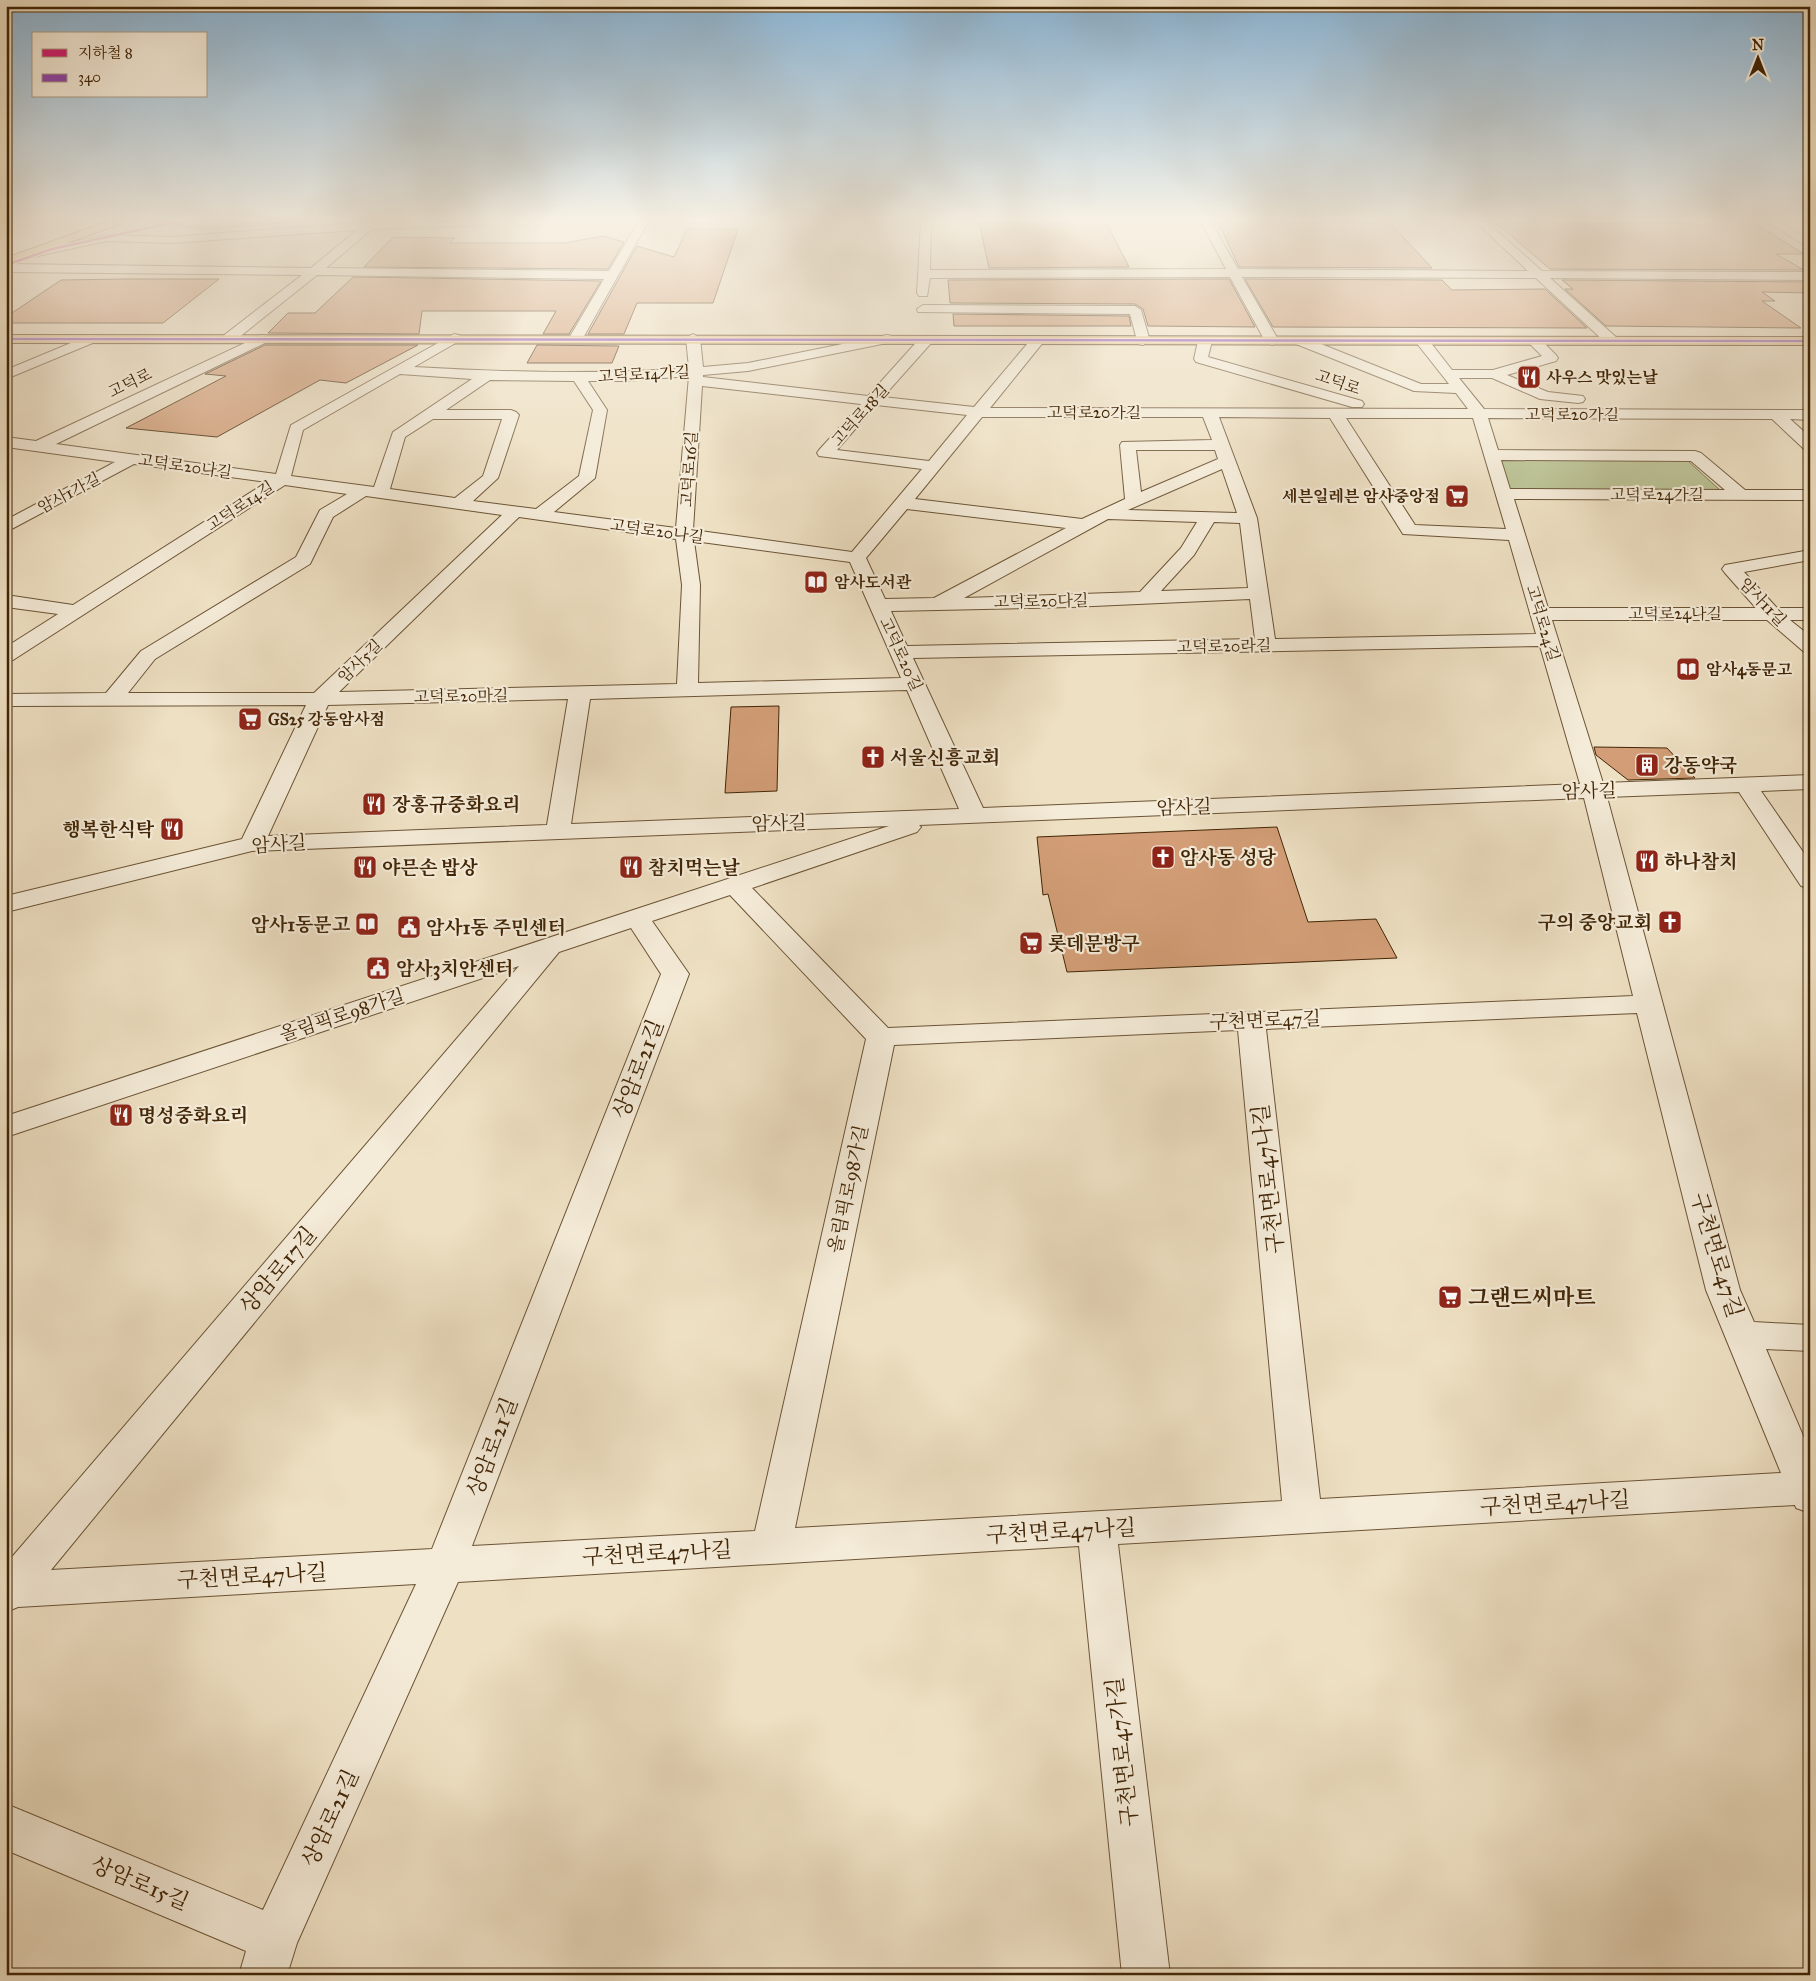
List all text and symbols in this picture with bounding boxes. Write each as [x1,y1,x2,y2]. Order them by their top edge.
legend [32,32,208,98]
north arrow [1734,32,1784,82]
text: N [1752,37,1764,54]
text: 지하철 8 [78,44,133,62]
text: 340 [78,68,101,86]
street label: 고덕로14가길 [597,362,691,386]
street label: 고덕로 [105,364,155,402]
restaurant icon: 사우스 맛있는날 [1516,364,1542,390]
street label: 고덕로 [1313,365,1364,399]
place label: 사우스 맛있는날 [1546,368,1658,387]
street label: 고덕로18길 [827,380,893,450]
street label: 고덕로20가길 [1047,403,1141,422]
street label: 고덕로20가길 [1525,405,1619,424]
street label: 고덕로16길 [677,430,701,508]
street label: 고덕로20나길 [137,450,233,482]
street label: 암사1가길 [34,469,104,517]
street label: 고덕로14길 [203,477,277,535]
supermarket icon: 세븐일레븐 암사중앙점 [1444,483,1470,509]
street label: 고덕로24가길 [1610,485,1704,504]
place label: 세븐일레븐 암사중앙점 [1282,487,1440,506]
street label: 고덕로20나길 [609,515,705,547]
library icon: 암사도서관 [803,569,829,595]
place label: 암사도서관 [834,573,912,592]
street label: 암사11길 [1736,574,1790,630]
street label: 고덕로24길 [1522,583,1564,663]
street label: 고덕로20다길 [994,591,1088,611]
street label: 고덕로24나길 [1628,604,1722,623]
street label: 고덕로20길 [876,614,926,694]
street label: 암사5길 [334,635,386,687]
street label: 고덕로20라길 [1177,636,1271,656]
library icon: 암사4동문고 [1675,656,1701,682]
place label: 암사4동문고 [1706,660,1793,680]
street label: 고덕로20마길 [414,686,508,706]
supermarket icon: GS25 강동암사점 [237,706,263,732]
place label: GS25 강동암사점 [268,710,385,729]
church icon: 서울신흥교회 [860,744,886,770]
place label: 서울신흥교회 [890,746,1000,769]
building icon: 강동약국 [1634,752,1660,778]
place label: 강동약국 [1664,754,1737,777]
street label: 암사길 [1561,779,1617,803]
restaurant icon: 장홍규중화요리 [361,791,387,817]
place label: 장홍규중화요리 [392,793,520,816]
street label: 암사길 [1156,795,1212,819]
street label: 암사길 [751,811,807,835]
restaurant icon: 행복한식탁 [159,816,185,842]
place label: 행복한식탁 [62,818,155,841]
street label: 암사길 [251,831,307,857]
church icon: 암사동 성당 [1150,844,1176,870]
place label: 암사동 성당 [1180,846,1277,869]
restaurant icon: 하나참치 [1634,848,1660,874]
place label: 하나참치 [1664,850,1737,873]
restaurant icon: 야믄손 밥상 [352,854,378,880]
restaurant icon: 참치먹는날 [618,854,644,880]
place label: 야믄손 밥상 [382,856,479,879]
place label: 참치먹는날 [648,856,740,879]
church icon: 구의 중앙교회 [1657,909,1683,935]
library icon: 암사1동문고 [354,911,380,937]
place label: 구의 중앙교회 [1538,911,1652,934]
place label: 암사1동문고 [251,913,351,936]
public building icon: 암사1동 주민센터 [396,914,422,940]
place label: 암사1동 주민센터 [426,916,566,939]
supermarket icon: 롯데문방구 [1018,930,1044,956]
place label: 롯데문방구 [1048,932,1140,955]
public building icon: 암사3치안센터 [365,955,391,981]
place label: 암사3치안센터 [396,957,514,981]
street label: 올림픽로98가길 [276,984,408,1046]
street label: 구천면로47길 [1209,1007,1321,1033]
street label: 상암로21길 [607,1015,669,1123]
restaurant icon: 명성중화요리 [108,1102,134,1128]
street label: 구천면로47나길 [1247,1103,1289,1255]
place label: 명성중화요리 [138,1104,248,1127]
street label: 올림픽로98가길 [823,1123,873,1255]
street label: 구천면로47길 [1685,1189,1749,1321]
street label: 상암로17길 [234,1221,322,1319]
supermarket icon: 그랜드씨마트 [1437,1284,1463,1310]
place label: 그랜드씨마트 [1468,1284,1596,1311]
street label: 상암로21길 [461,1393,523,1501]
street label: 구천면로47나길 [1479,1486,1631,1520]
street label: 구천면로47나길 [985,1514,1137,1548]
street label: 구천면로47나길 [581,1536,733,1570]
street label: 구천면로47나길 [176,1559,328,1593]
street label: 구천면로47가길 [1101,1676,1143,1828]
street label: 상암로21길 [296,1765,364,1871]
street label: 상암로15길 [87,1850,193,1916]

